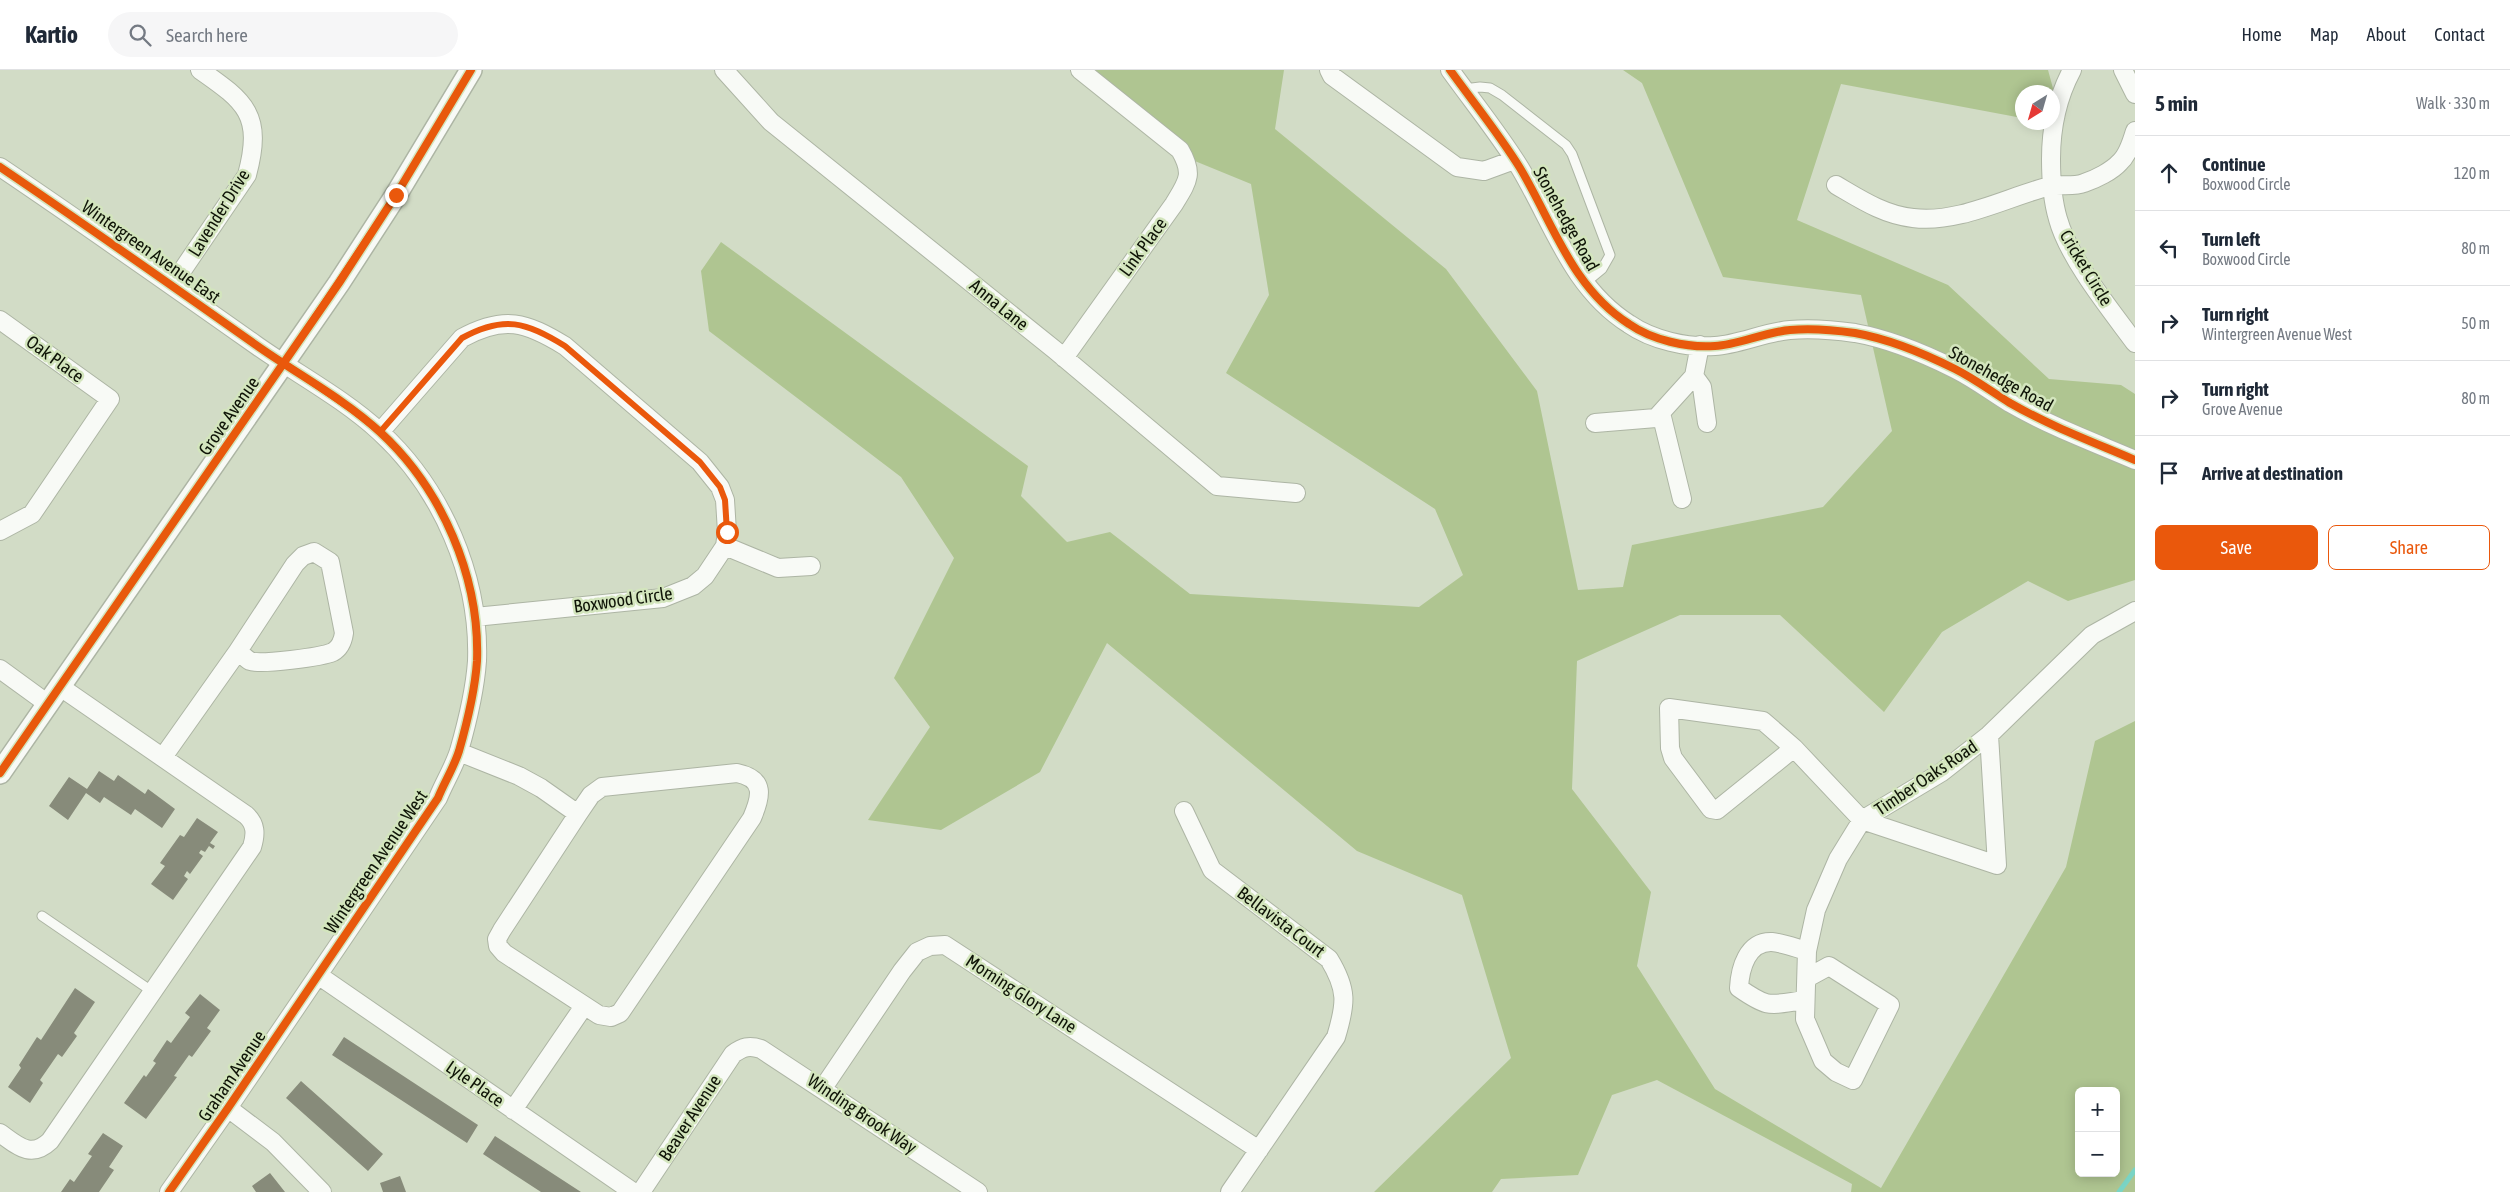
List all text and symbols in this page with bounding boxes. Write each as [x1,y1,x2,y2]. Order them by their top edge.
search box [108,12,458,57]
text: Kartio [25,21,78,48]
icon: search [126,21,154,49]
text: Search here [166,24,248,46]
text: Home [2242,24,2282,45]
text: Map [2310,24,2339,45]
text: About [2367,24,2406,45]
text: Contact [2434,24,2485,45]
north arrow [2015,85,2060,130]
text: 5 min [2155,91,2198,115]
text: Walk · 330 m [2416,94,2490,112]
text: Continue [2202,153,2266,175]
icon: ahead [2155,159,2183,187]
street label: Stonehedge Road [1529,163,1604,274]
text: 120 m [2454,164,2490,182]
street label: Lavender Drive [183,165,254,260]
text: Boxwood Circle [2202,175,2290,193]
route end [385,184,408,207]
street label: Wintergreen Avenue East [78,196,225,307]
street label: Link Place [1114,213,1171,280]
street label: Cricket Circle [2056,226,2117,309]
text: Turn left [2202,228,2260,250]
icon: left [2155,234,2183,262]
text: 80 m [2461,239,2490,257]
text: Boxwood Circle [2202,250,2290,268]
street label: Anna Lane [966,275,1033,335]
text: Turn right [2202,303,2269,325]
icon: right [2155,309,2183,337]
text: 50 m [2461,314,2490,332]
text: Wintergreen Avenue West [2202,325,2352,343]
street label: Oak Place [22,331,88,387]
street label: Stonehedge Road [1946,341,2057,416]
street label: Grove Avenue [194,372,263,459]
text: Turn right [2202,378,2269,400]
icon: right [2155,384,2183,412]
text: 80 m [2461,389,2490,407]
text: Grove Avenue [2202,400,2283,418]
icon: arrive [2155,459,2183,487]
text: Arrive at destination [2202,462,2343,484]
route start [716,521,739,544]
button: Save [2155,525,2318,570]
button: Share [2328,525,2490,570]
street label: Boxwood Circle [572,582,674,617]
street label: Timber Oaks Road [1870,736,1981,820]
street label: Wintergreen Avenue West [320,786,432,938]
street label: Bellavista Court [1233,882,1329,961]
street label: Morning Glory Lane [962,950,1081,1037]
street label: Graham Avenue [193,1026,270,1125]
street label: Lyle Place [442,1056,508,1111]
street label: Winding Brook Way [804,1069,921,1158]
street label: Beaver Avenue [654,1071,725,1165]
map controls [2075,1087,2120,1177]
button: + [2075,1087,2120,1132]
button: − [2075,1132,2120,1177]

